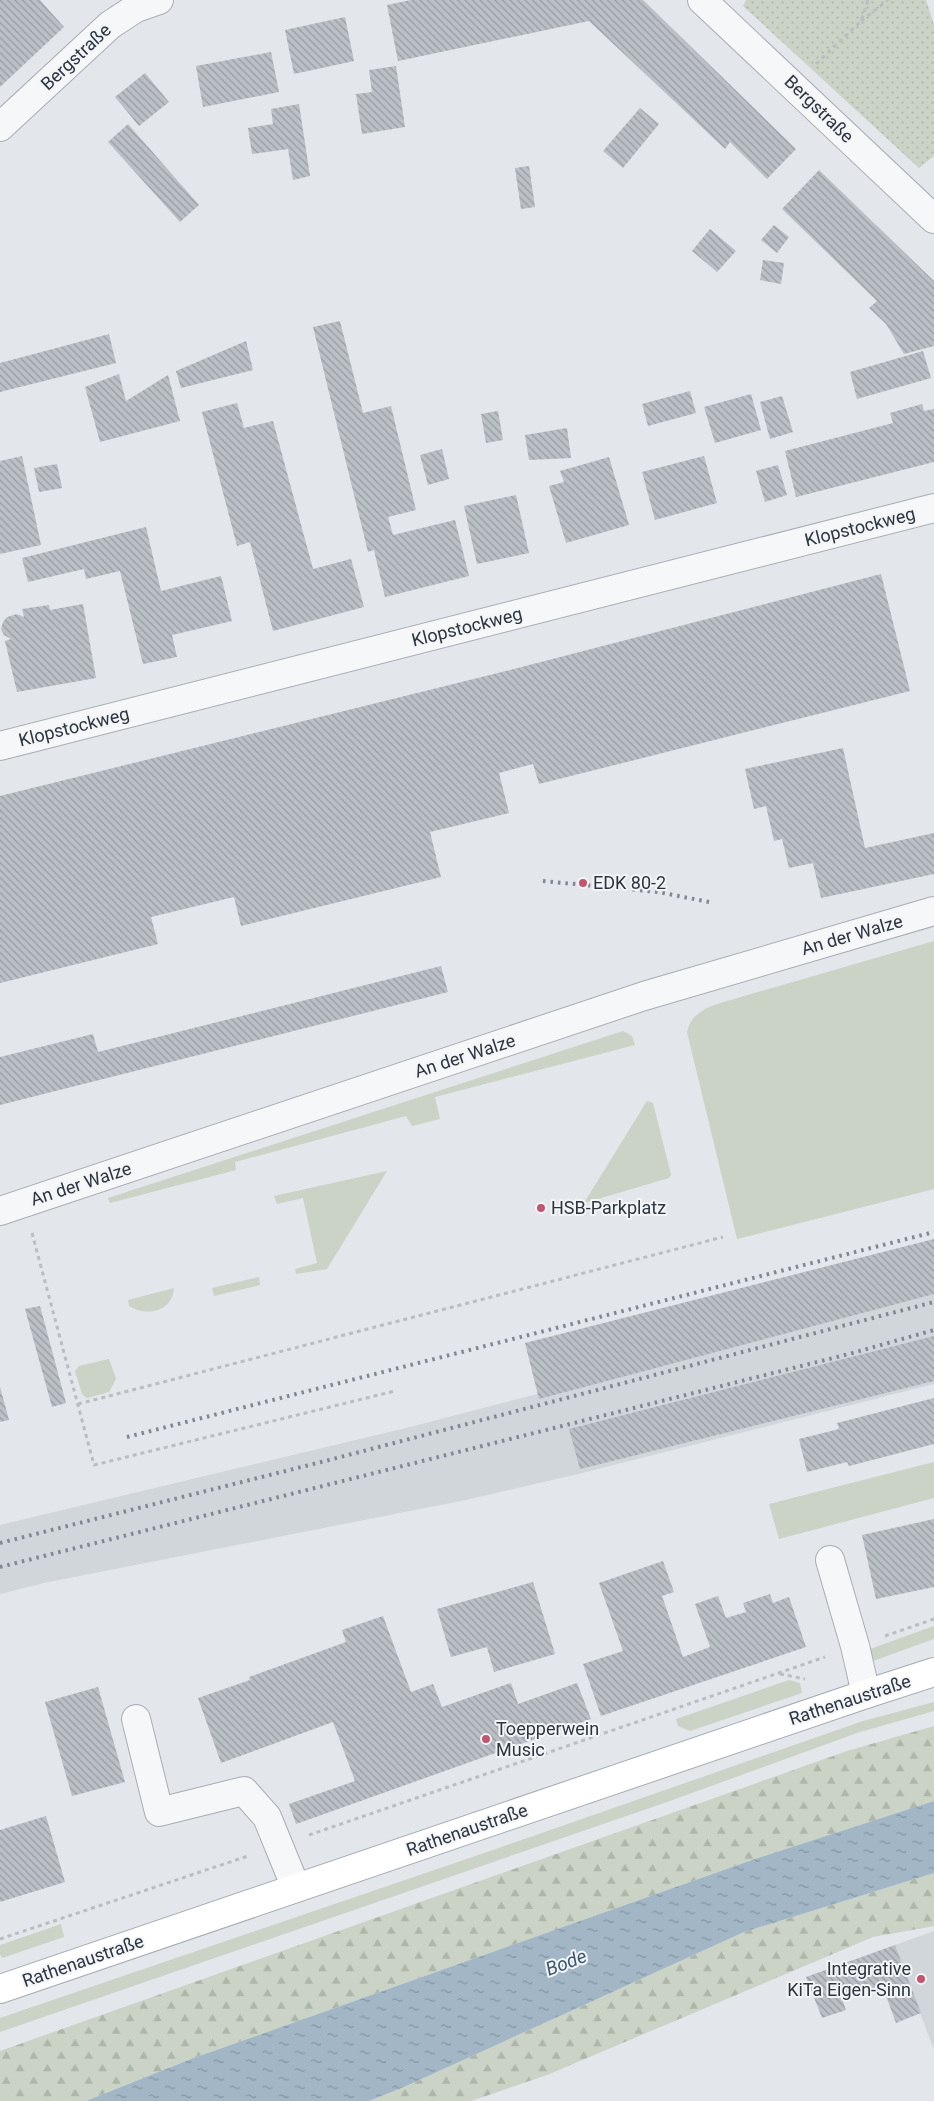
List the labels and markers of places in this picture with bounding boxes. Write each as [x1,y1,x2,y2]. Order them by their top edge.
place label: EDK 80-2 [593,872,666,893]
marker: EDK 80-2 [577,877,589,889]
place label: HSB-Parkplatz [551,1197,666,1218]
marker: HSB-Parkplatz [535,1202,547,1214]
place label: Toepperwein Music [496,1718,599,1760]
marker: Toepperwein Music [480,1733,492,1745]
place label: Integrative KiTa Eigen-Sinn [787,1958,911,2000]
marker: Integrative KiTa Eigen-Sinn [915,1973,927,1985]

